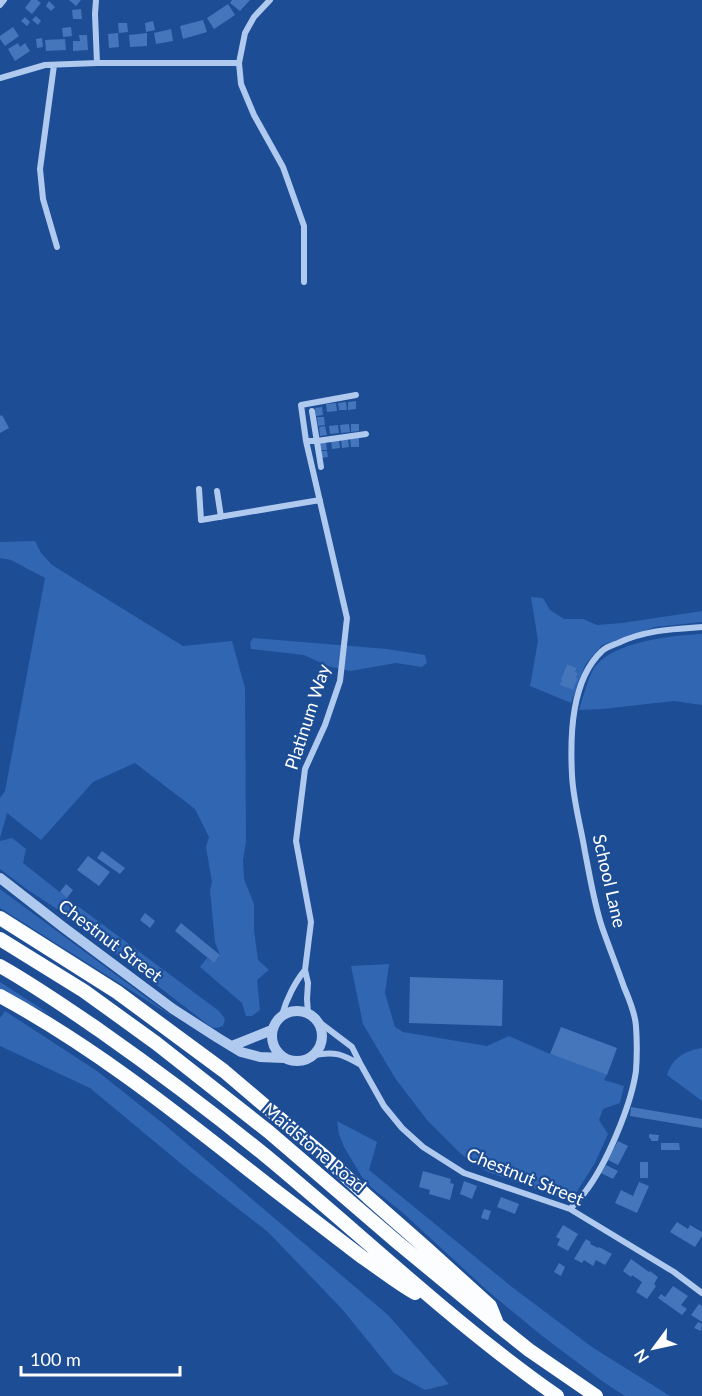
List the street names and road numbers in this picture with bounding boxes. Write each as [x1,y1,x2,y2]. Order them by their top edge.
street label: Platinum Way [280,660,335,772]
street label: School Lane [589,832,631,930]
street label: Chestnut Street [54,894,167,987]
street label: Maidstone Road [258,1098,371,1197]
street label: Chestnut Street [464,1143,588,1210]

